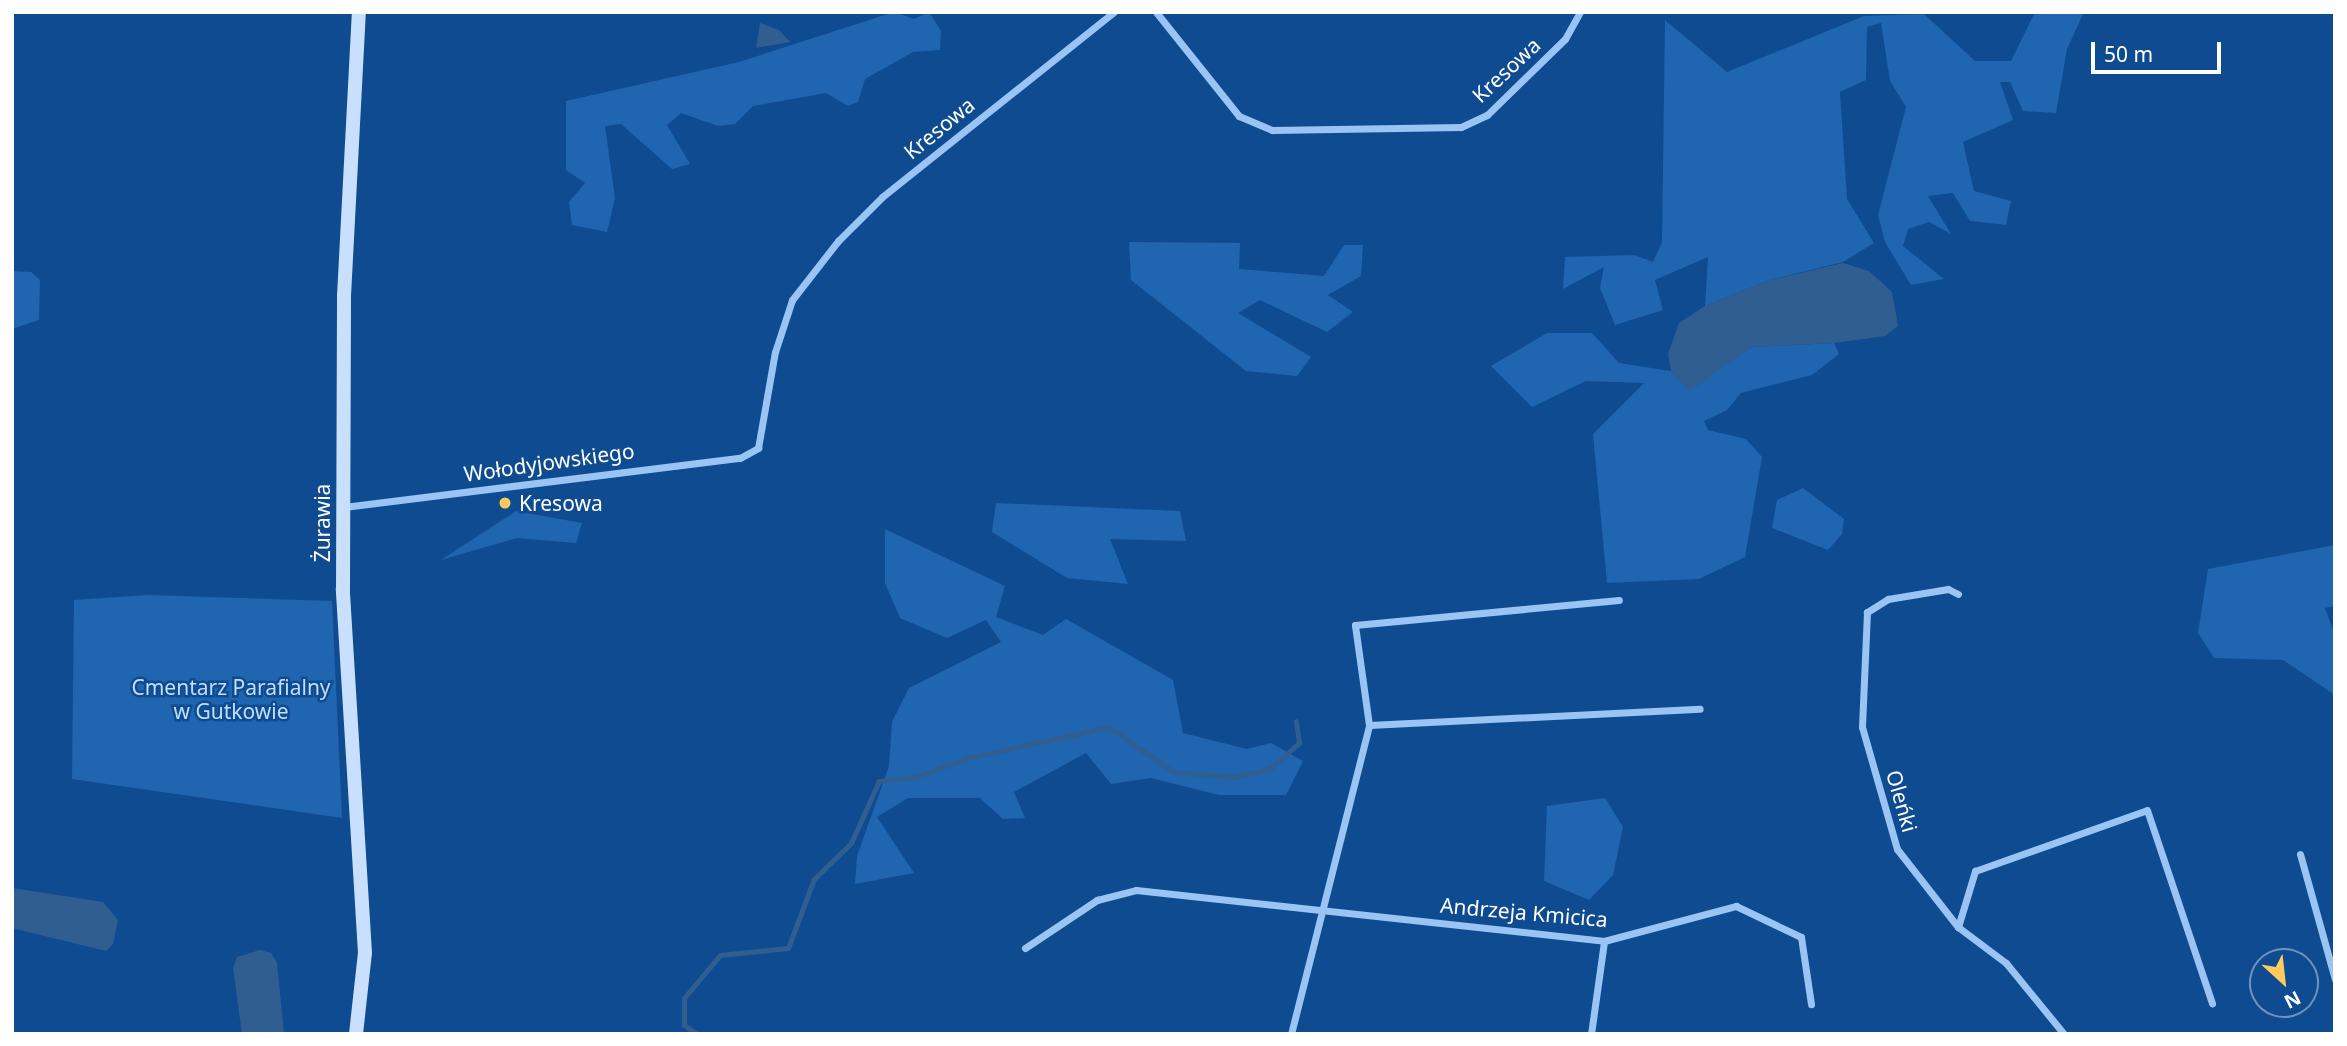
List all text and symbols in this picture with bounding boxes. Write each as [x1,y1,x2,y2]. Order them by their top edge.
scale bar [2095,28,2224,72]
street label: Kresowa [1467,32,1545,108]
text: 50 m [2104,40,2153,68]
street label: Kresowa [899,92,979,164]
street label: Wołodyjowskiego [462,438,636,486]
street label: Żurawia [309,484,335,562]
place label: Kresowa [519,490,603,516]
marker: Kresowa [497,495,513,511]
park label: Cmentarz Parafialny w Gutkowie [131,674,331,724]
street label: Oleńki [1881,767,1923,835]
street label: Andrzeja Kmicica [1439,892,1609,932]
north arrow [2249,948,2319,1018]
text: N [2280,985,2305,1015]

